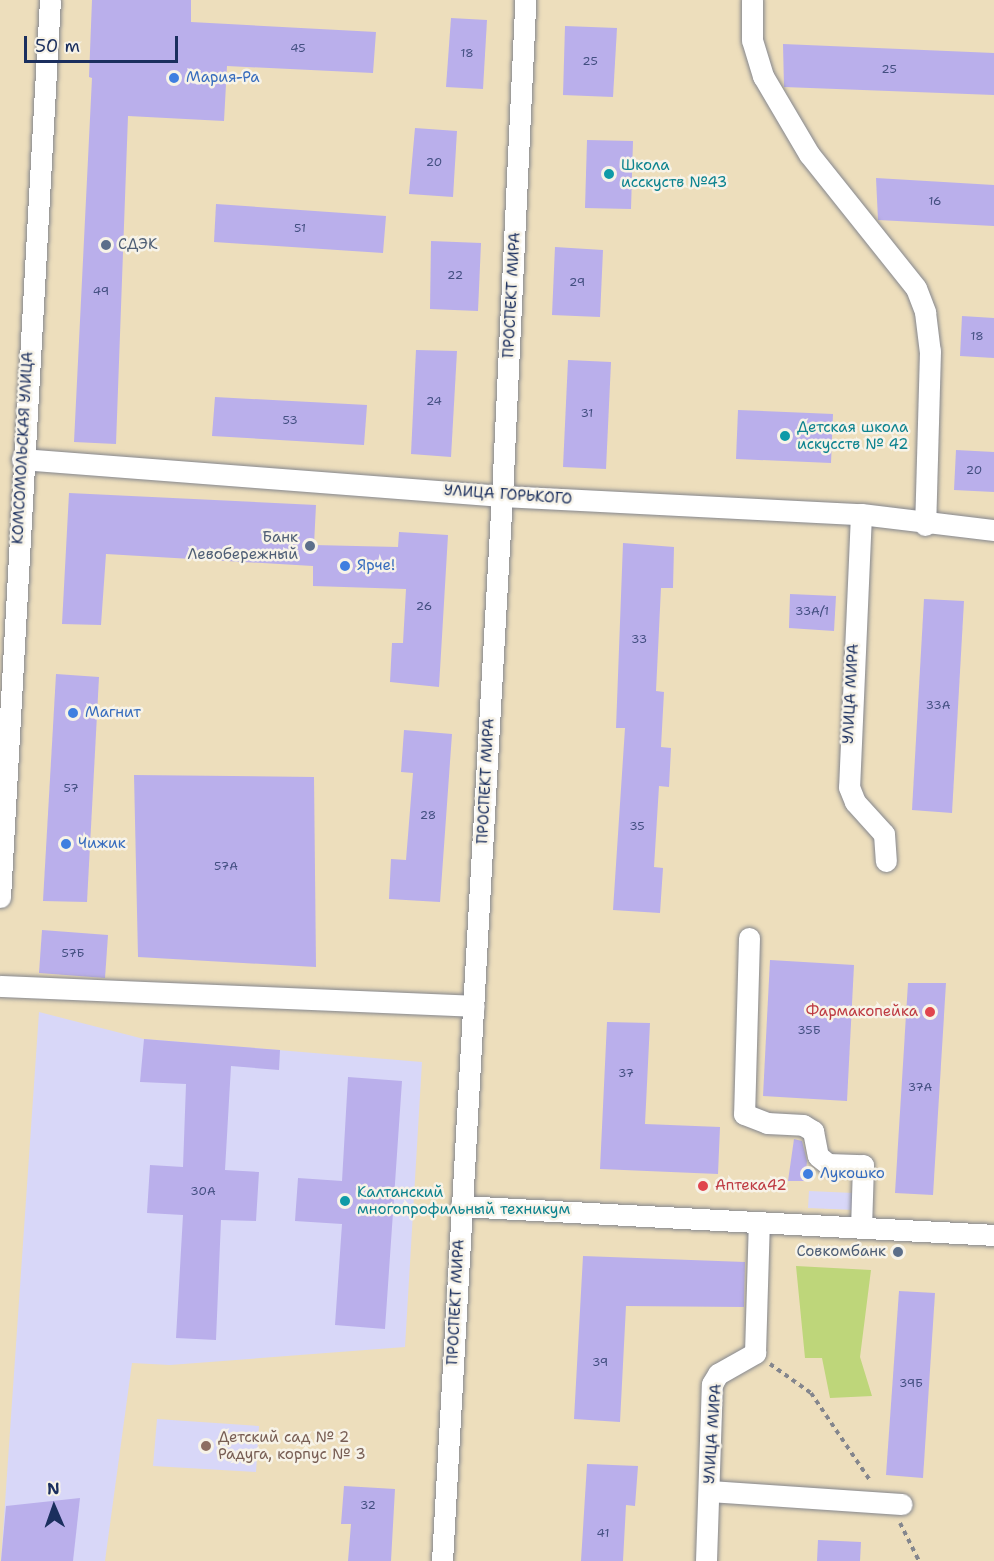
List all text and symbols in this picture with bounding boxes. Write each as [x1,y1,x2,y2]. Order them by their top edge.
scale bar [27,24,182,62]
text: 50 m [35,34,80,58]
house number: 45 [290,42,306,56]
house number: 18 [460,47,474,61]
house number: 25 [582,55,598,69]
house number: 25 [881,63,897,77]
place label: Мария-Ра [186,69,260,87]
marker: Мария-Ра [167,71,181,85]
house number: 20 [426,156,442,170]
place label: Школа исскуств №43 [621,156,727,191]
marker: Школа исскуств №43 [602,167,616,181]
house number: 16 [928,195,942,209]
house number: 51 [294,222,306,236]
street label: ПРОСПЕКТ МИРА [500,232,524,358]
place label: СДЭК [118,236,158,254]
marker: СДЭК [99,238,113,252]
house number: 22 [447,269,463,283]
house number: 29 [569,276,585,290]
house number: 49 [93,285,109,299]
house number: 18 [970,330,984,344]
street label: КОМСОМОЛЬСКАЯ УЛИЦА [9,351,37,545]
house number: 24 [426,395,442,409]
house number: 31 [581,407,593,421]
house number: 53 [282,414,298,428]
place label: Детская школа искусств № 42 [797,418,908,453]
marker: Детская школа искусств № 42 [778,429,792,443]
house number: 20 [966,464,982,478]
street label: УЛИЦА ГОРЬКОГО [443,482,573,508]
place label: Банк Левобережный [187,528,298,563]
marker: Банк Левобережный [303,539,317,553]
place label: Ярче! [357,557,395,575]
marker: Ярче! [338,559,352,573]
house number: 26 [416,600,432,614]
house number: 33А/1 [795,605,829,619]
house number: 33 [631,633,647,647]
street label: УЛИЦА МИРА [839,643,863,745]
house number: 33А [926,699,950,713]
place label: Магнит [85,704,141,722]
marker: Магнит [66,706,80,720]
street label: ПРОСПЕКТ МИРА [474,718,498,844]
house number: 57 [63,782,79,796]
house number: 28 [420,809,436,823]
house number: 35 [629,820,645,834]
place label: Чижик [78,835,126,853]
marker: Чижик [59,837,73,851]
house number: 57А [214,860,238,874]
house number: 57Б [61,947,85,961]
place label: Фармакопейка [806,1003,918,1021]
marker: Фармакопейка [923,1005,937,1019]
house number: 35Б [797,1024,821,1038]
house number: 37 [618,1067,634,1081]
house number: 37А [908,1081,932,1095]
place label: Лукошко [820,1165,885,1183]
marker: Лукошко [801,1167,815,1181]
place label: Аптека42 [715,1177,787,1195]
marker: Аптека42 [696,1179,710,1193]
place label: Калтанский многопрофильный техникум [357,1183,570,1218]
house number: 30А [190,1185,216,1199]
marker: Калтанский многопрофильный техникум [338,1194,352,1208]
street label: ПРОСПЕКТ МИРА [444,1239,468,1365]
place label: Совкомбанк [796,1243,886,1261]
marker: Совкомбанк [891,1245,905,1259]
house number: 39 [592,1356,608,1370]
house number: 39Б [899,1377,923,1391]
street label: УЛИЦА МИРА [701,1383,725,1485]
place label: Детский сад № 2 Радуга, корпус № 3 [218,1428,366,1463]
marker: Детский сад № 2 Радуга, корпус № 3 [199,1439,213,1453]
north arrow [24,1477,84,1537]
text: N [47,1478,60,1499]
house number: 32 [360,1499,376,1513]
house number: 41 [597,1527,609,1541]

